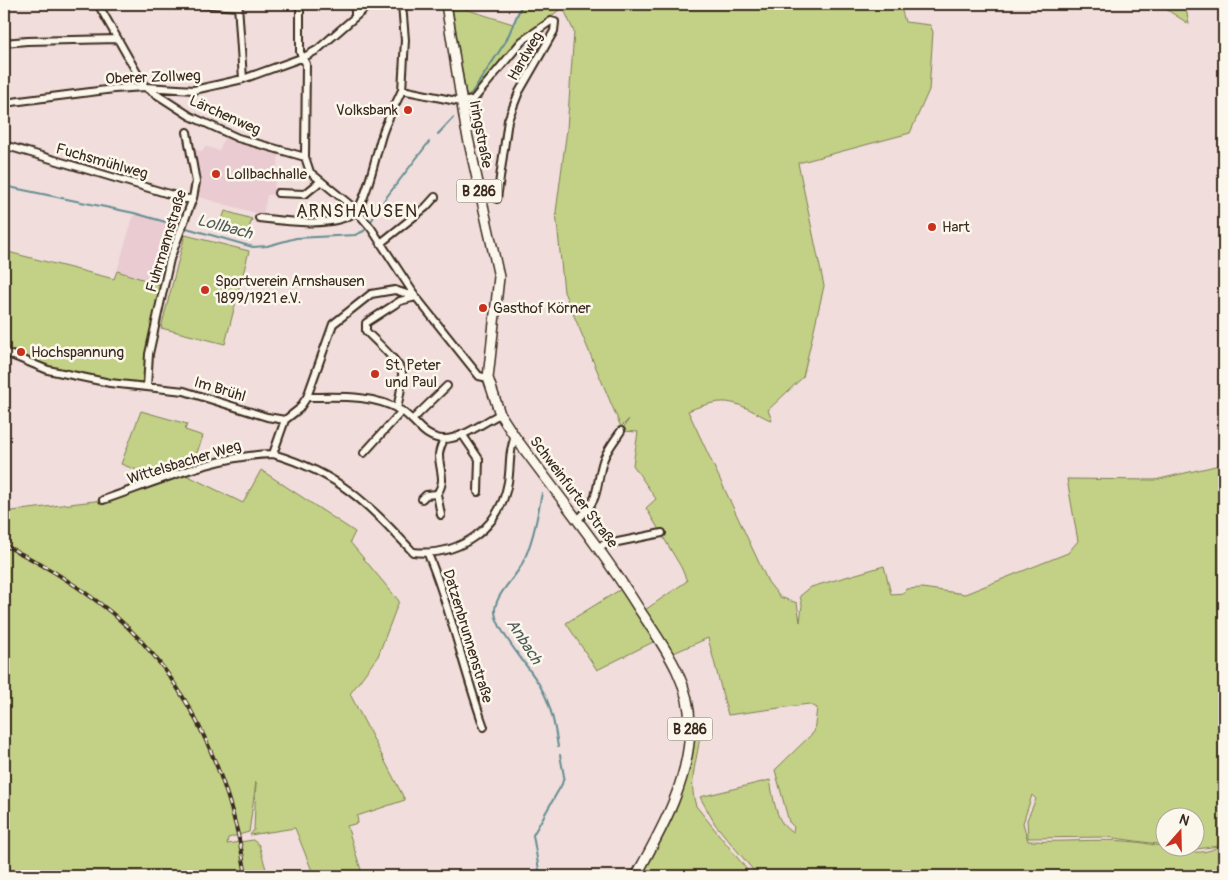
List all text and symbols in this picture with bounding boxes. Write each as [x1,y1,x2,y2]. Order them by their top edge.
street label: Hardweg [504,28,547,84]
street label: Oberer Zollweg [105,66,201,89]
street label: Lärchenweg [186,91,263,140]
street label: Iringstraße [465,99,497,170]
place label: Volksbank [336,101,399,120]
marker: Volksbank [402,104,414,116]
street label: Fuchsmühlweg [54,139,150,184]
place label: Lollbachhalle [226,165,308,184]
marker: Lollbachhalle [210,168,222,180]
road number: B 286 [456,180,502,202]
street label: Fuhrmannstraße [142,187,191,295]
district label: ARNSHAUSEN [296,200,418,223]
water label: Lollbach [195,210,256,244]
place label: Hart [942,218,971,237]
marker: Hart [926,221,938,233]
place label: Sportverein Arnshausen 1899/1921 e.V. [215,272,365,308]
marker: Sportverein Arnshausen 1899/1921 e.V. [199,284,211,296]
place label: Gasthof Körner [493,299,592,318]
marker: Gasthof Körner [477,302,489,314]
place label: Hochspannung [31,343,124,362]
marker: Hochspannung [15,346,27,358]
place label: St. Peter und Paul [385,356,441,392]
marker: St. Peter und Paul [369,368,381,380]
street label: Im Brühl [192,373,248,406]
street label: Schweinfurter Straße [525,433,622,552]
street label: Wittelsbacher Weg [125,436,243,489]
street label: Datzenbrunnenstraße [438,567,497,706]
water label: Anbach [502,615,547,669]
road number: B 286 [668,718,712,741]
north arrow [1156,808,1206,858]
text: N [1177,811,1192,830]

